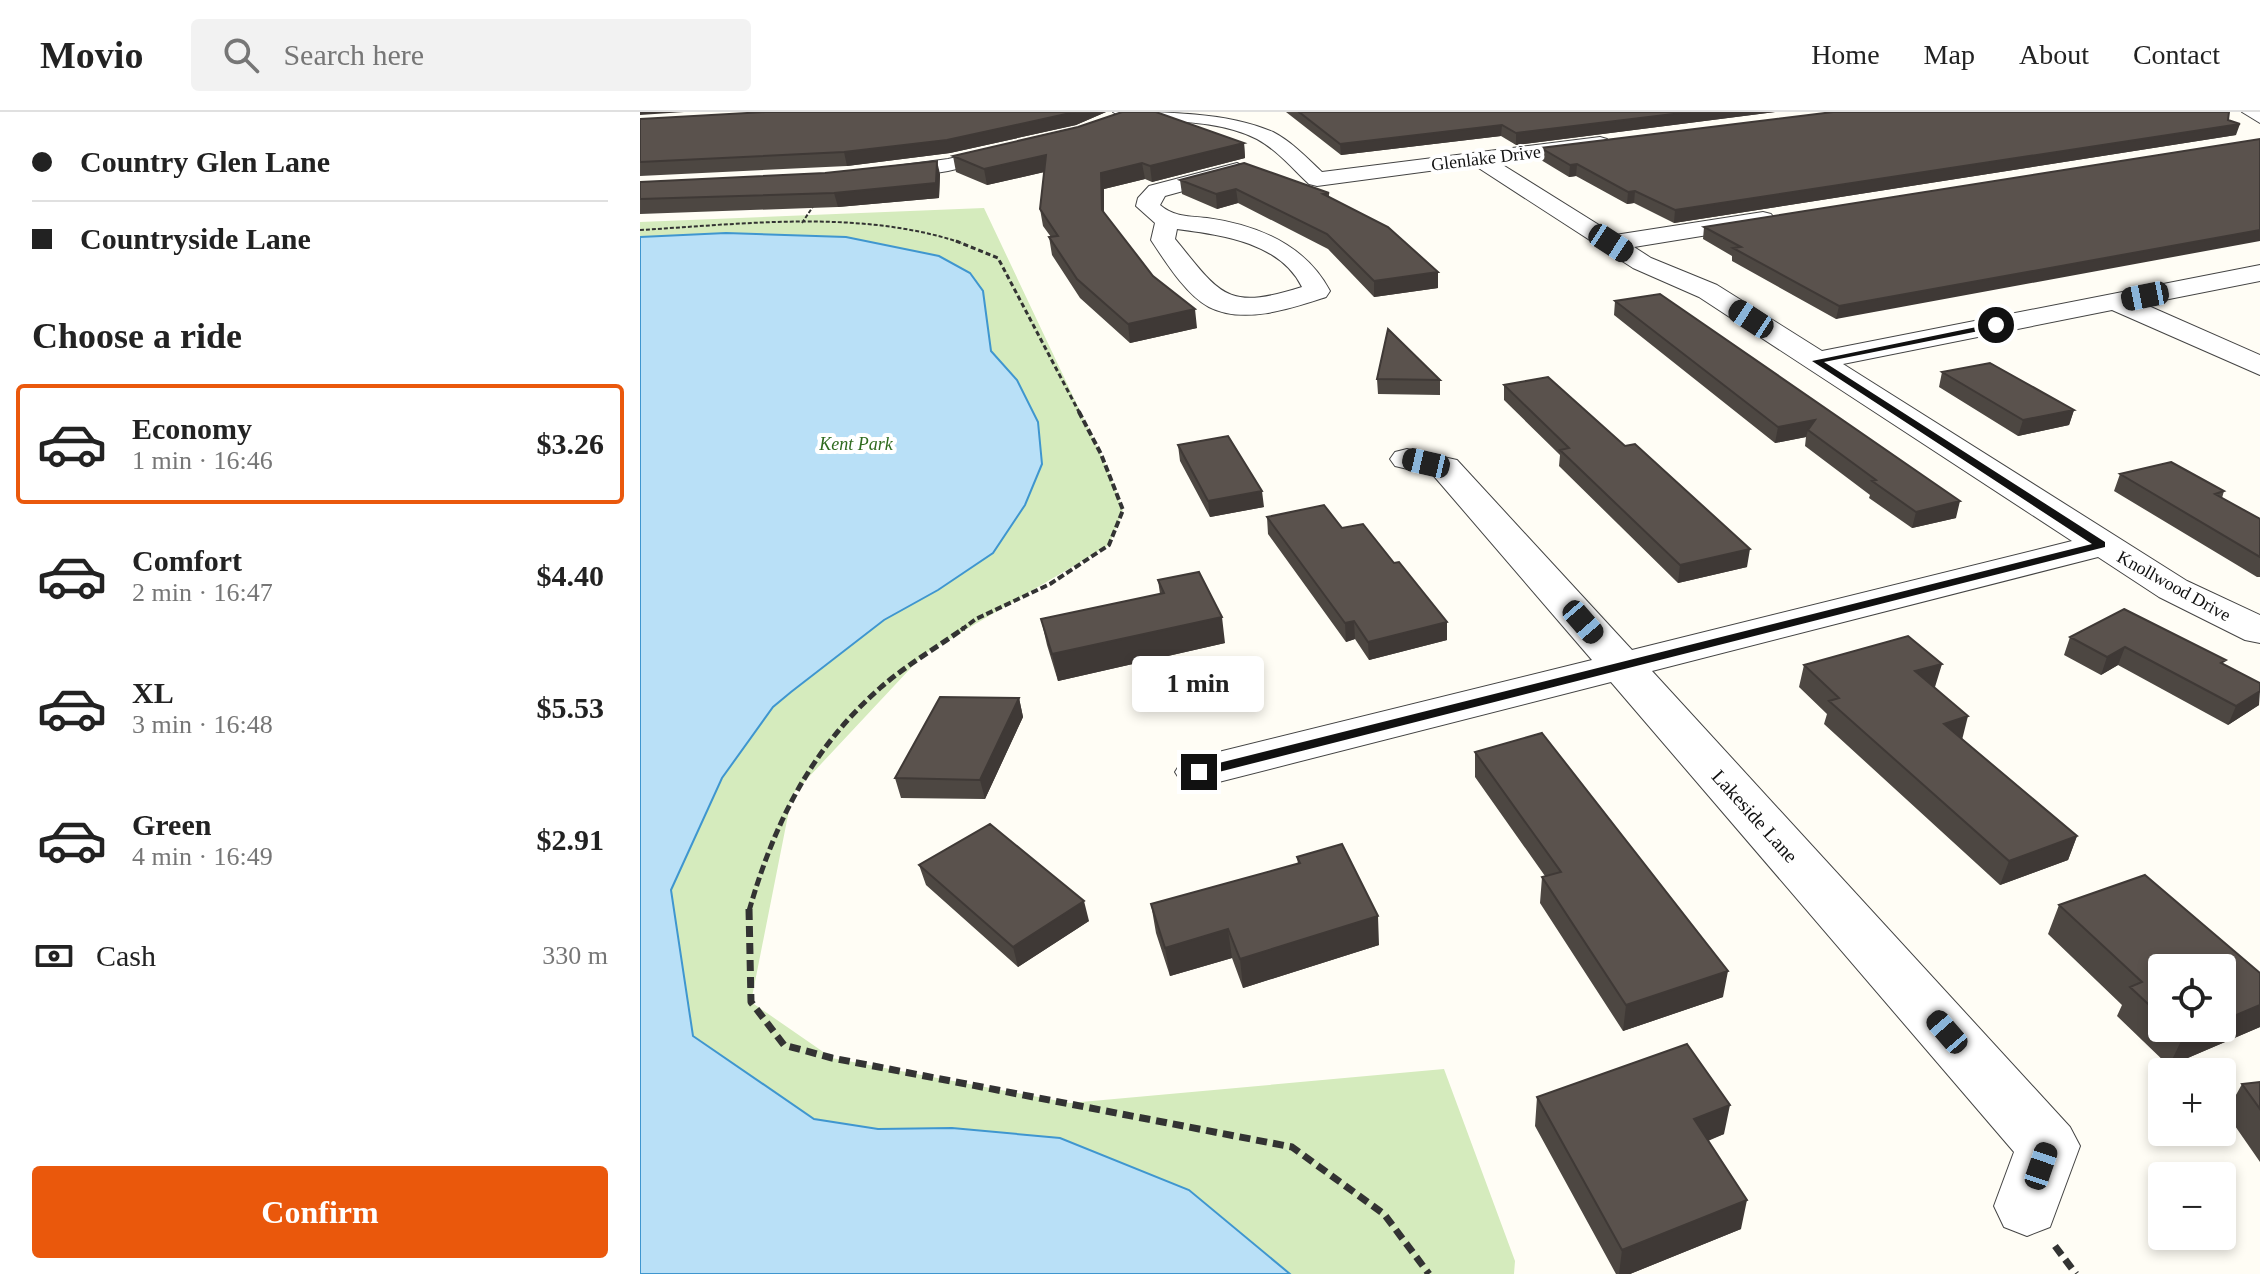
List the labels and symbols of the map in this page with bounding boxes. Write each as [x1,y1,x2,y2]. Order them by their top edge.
street label: Glenlake Drive [1430,141,1542,175]
car [1584,220,1638,266]
car [2119,280,2171,312]
car [1724,296,1778,342]
route start [1978,307,2014,343]
park label: Kent Park [818,434,894,454]
car [1400,446,1452,480]
street label: Knollwood Drive [2114,547,2234,625]
car [1558,596,1608,648]
callout: 1 min [1133,656,1265,712]
route end [1181,754,1217,790]
street label: Lakeside Lane [1708,765,1802,867]
car [1922,1006,1972,1058]
car [2022,1139,2060,1193]

